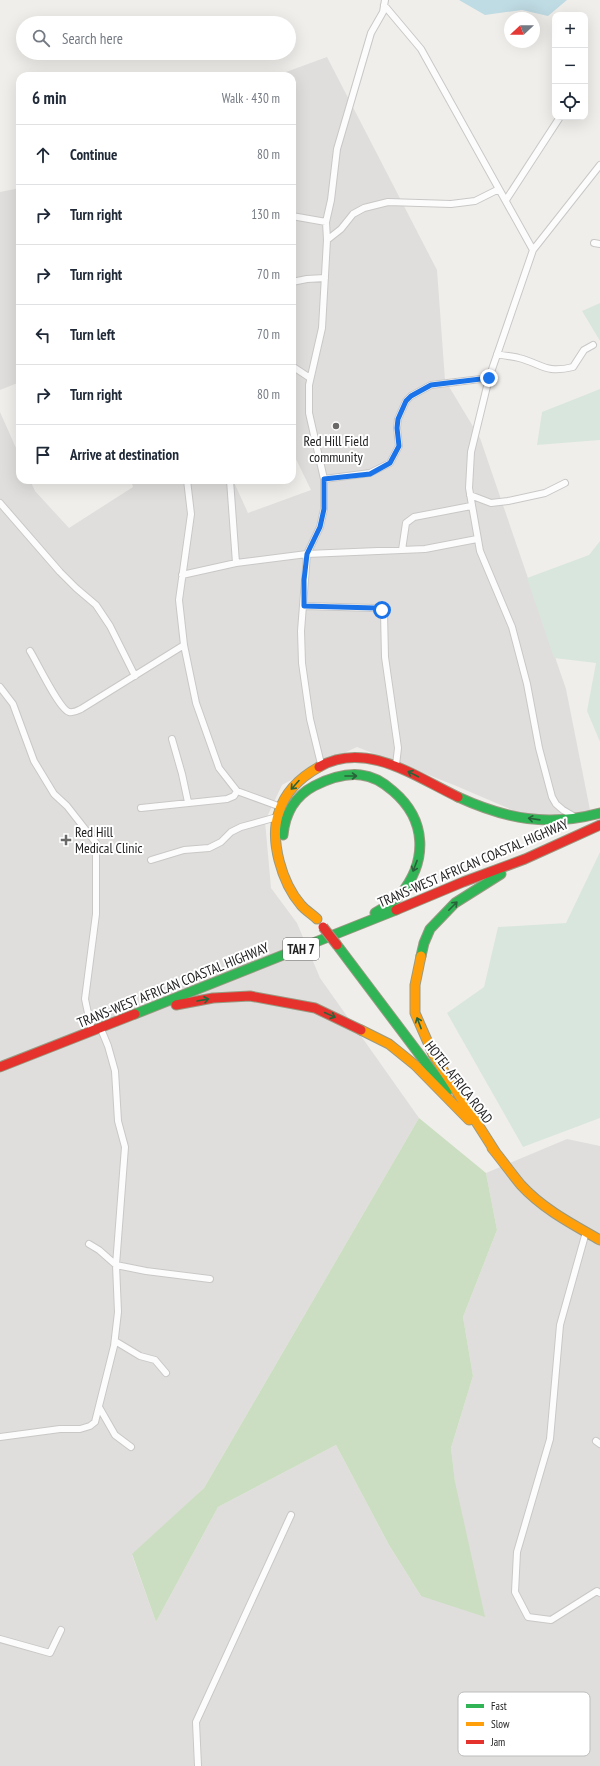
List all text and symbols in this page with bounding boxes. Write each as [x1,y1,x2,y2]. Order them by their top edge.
north arrow [504,12,540,48]
map controls [552,12,588,120]
button: + [552,12,588,48]
search box [16,16,296,60]
icon: search [30,27,52,49]
text: Search here [62,29,123,48]
button: − [552,48,588,84]
button: locate [552,84,588,120]
text: 6 min [32,87,66,109]
text: Walk · 430 m [222,90,280,107]
icon: ahead [32,144,54,166]
text: Continue [70,145,117,164]
text: 80 m [257,146,280,163]
icon: right [32,204,54,226]
text: Turn right [70,205,122,224]
text: 130 m [251,206,280,223]
icon: right [32,264,54,286]
text: Turn right [70,265,122,284]
text: 70 m [257,266,280,283]
icon: left [32,324,54,346]
text: Turn left [70,325,115,344]
text: 70 m [257,326,280,343]
route end [480,369,498,387]
icon: right [32,384,54,406]
text: Turn right [70,385,122,404]
text: 80 m [257,386,280,403]
marker: Red Hill Field community [331,421,341,431]
place label: Red Hill Field community [304,432,368,466]
icon: arrive [32,444,54,466]
text: Arrive at destination [70,445,179,464]
route start [373,601,391,619]
one-way arrow [407,770,419,777]
one-way arrow [344,772,357,780]
one-way arrow [291,780,300,790]
street label: TRANS-WEST AFRICAN COASTAL HIGHWAY [375,814,571,911]
one-way arrow [528,815,541,823]
place label: Red Hill Medical Clinic [75,823,143,857]
marker: Red Hill Medical Clinic [60,834,72,846]
one-way arrow [411,859,419,871]
one-way arrow [448,901,458,911]
street label: TRANS-WEST AFRICAN COASTAL HIGHWAY [75,938,272,1032]
road number: TAH 7 [283,938,319,960]
one-way arrow [196,995,209,1003]
one-way arrow [324,1012,336,1019]
one-way arrow [415,1018,423,1030]
street label: HOTEL AFRICA ROAD [421,1037,497,1127]
legend [458,1692,590,1756]
text: Fast [491,1699,507,1713]
text: Slow [491,1717,510,1731]
text: Jam [490,1735,505,1749]

